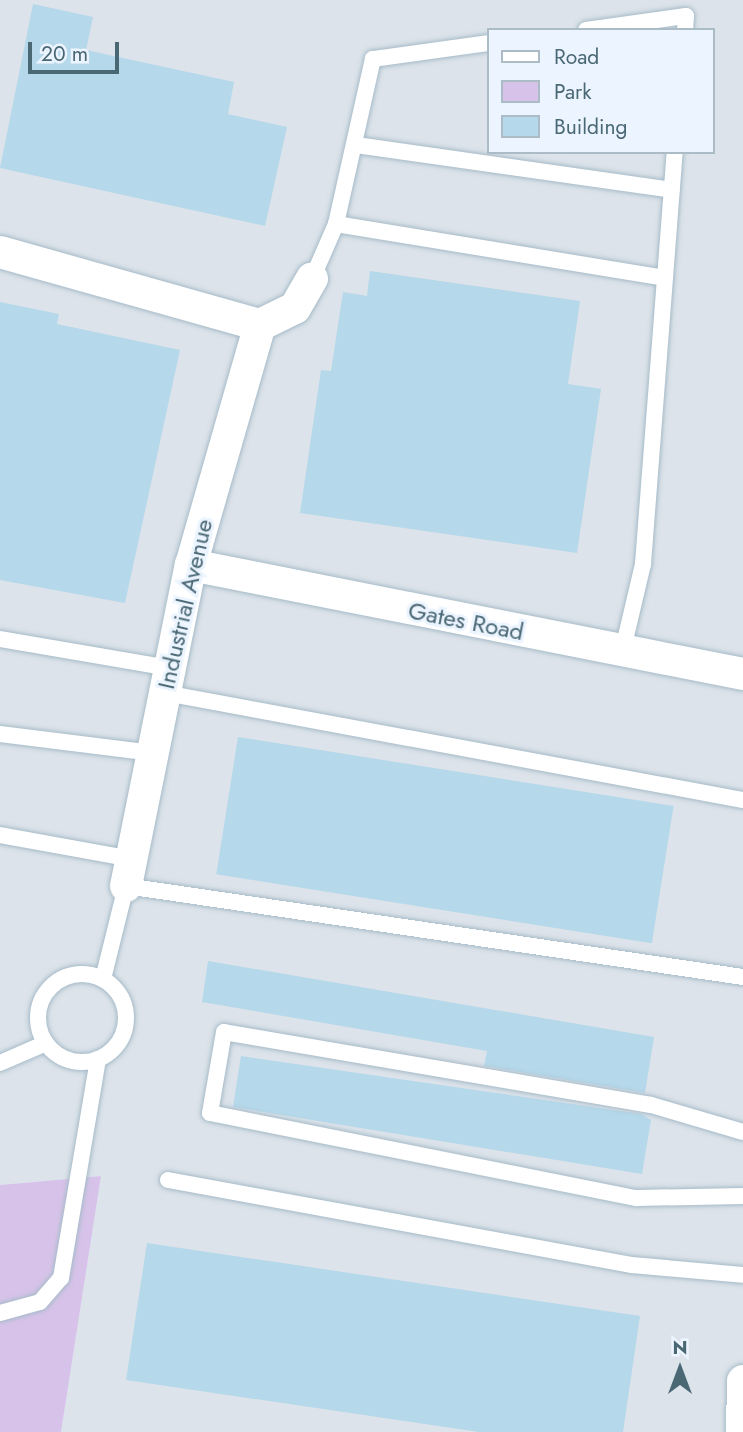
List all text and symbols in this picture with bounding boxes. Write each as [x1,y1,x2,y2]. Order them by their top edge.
scale bar [32,28,122,72]
legend [488,28,715,154]
text: 20 m [41,39,88,69]
text: Road [554,42,599,72]
text: Park [554,77,591,107]
text: Building [554,112,627,142]
street label: Industrial Avenue [151,516,219,692]
street label: Gates Road [406,596,526,646]
north arrow [645,1334,715,1404]
text: N [672,1334,688,1361]

